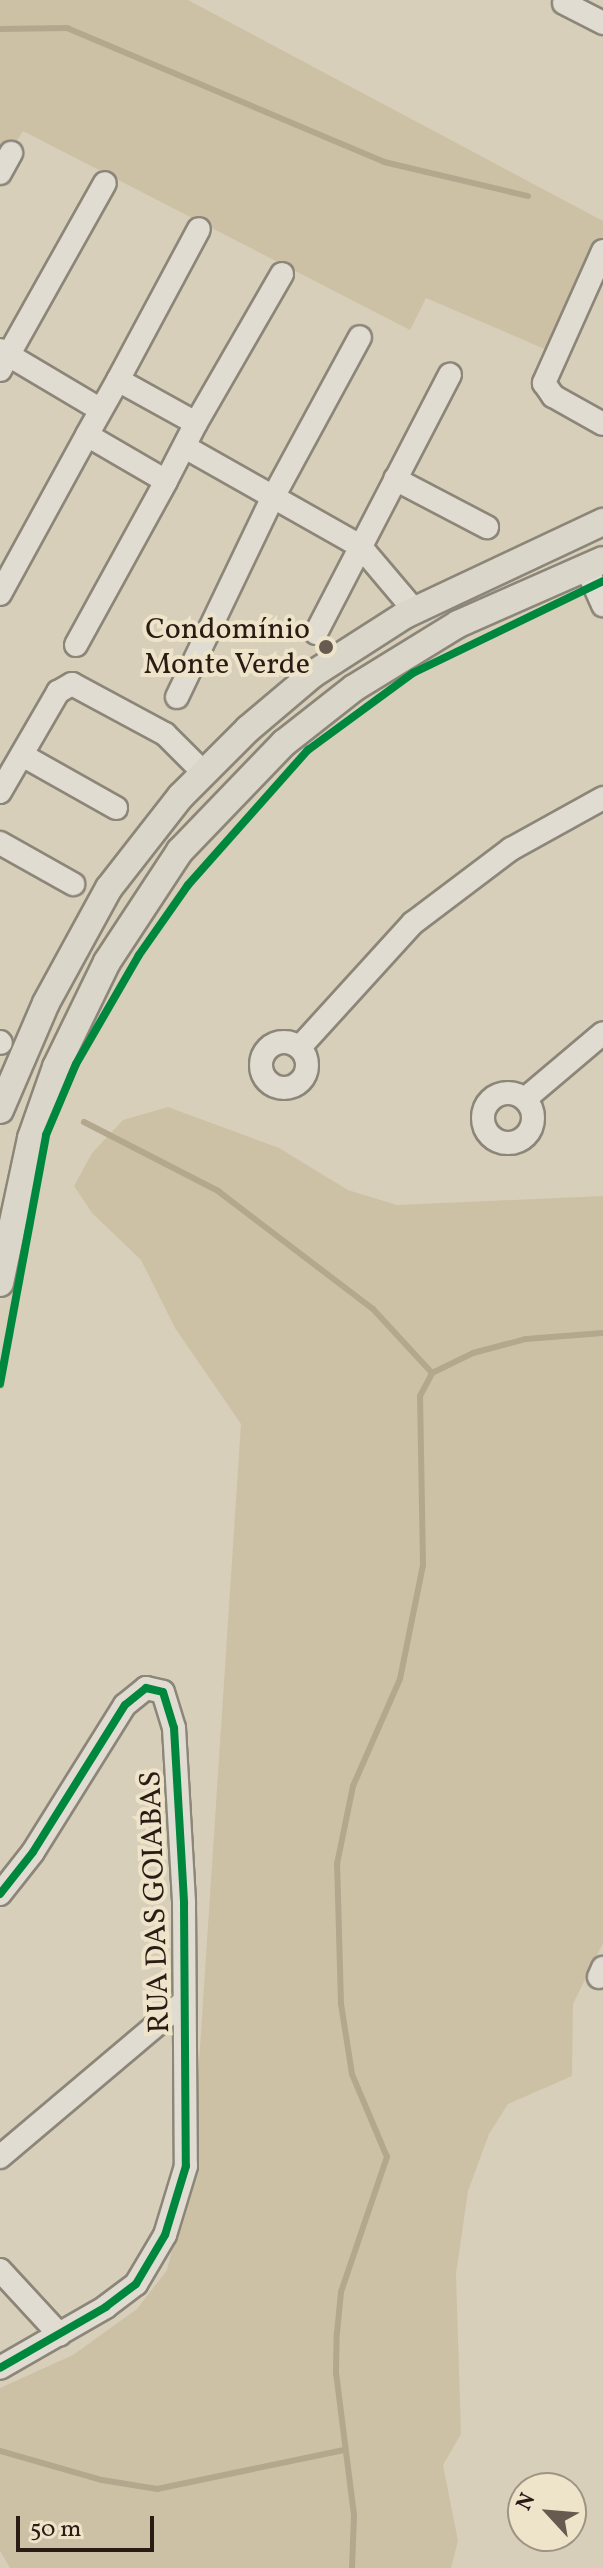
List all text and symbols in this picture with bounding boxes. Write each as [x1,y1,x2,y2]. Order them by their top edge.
place label: Condomínio Monte Verde [143,612,310,682]
marker: Condomínio Monte Verde [317,638,335,656]
street label: RUA DAS GOIABAS [133,1770,179,2034]
north arrow [507,2472,587,2552]
text: N [509,2488,544,2516]
scale bar [20,2500,158,2550]
text: 50 m [30,2513,82,2547]

